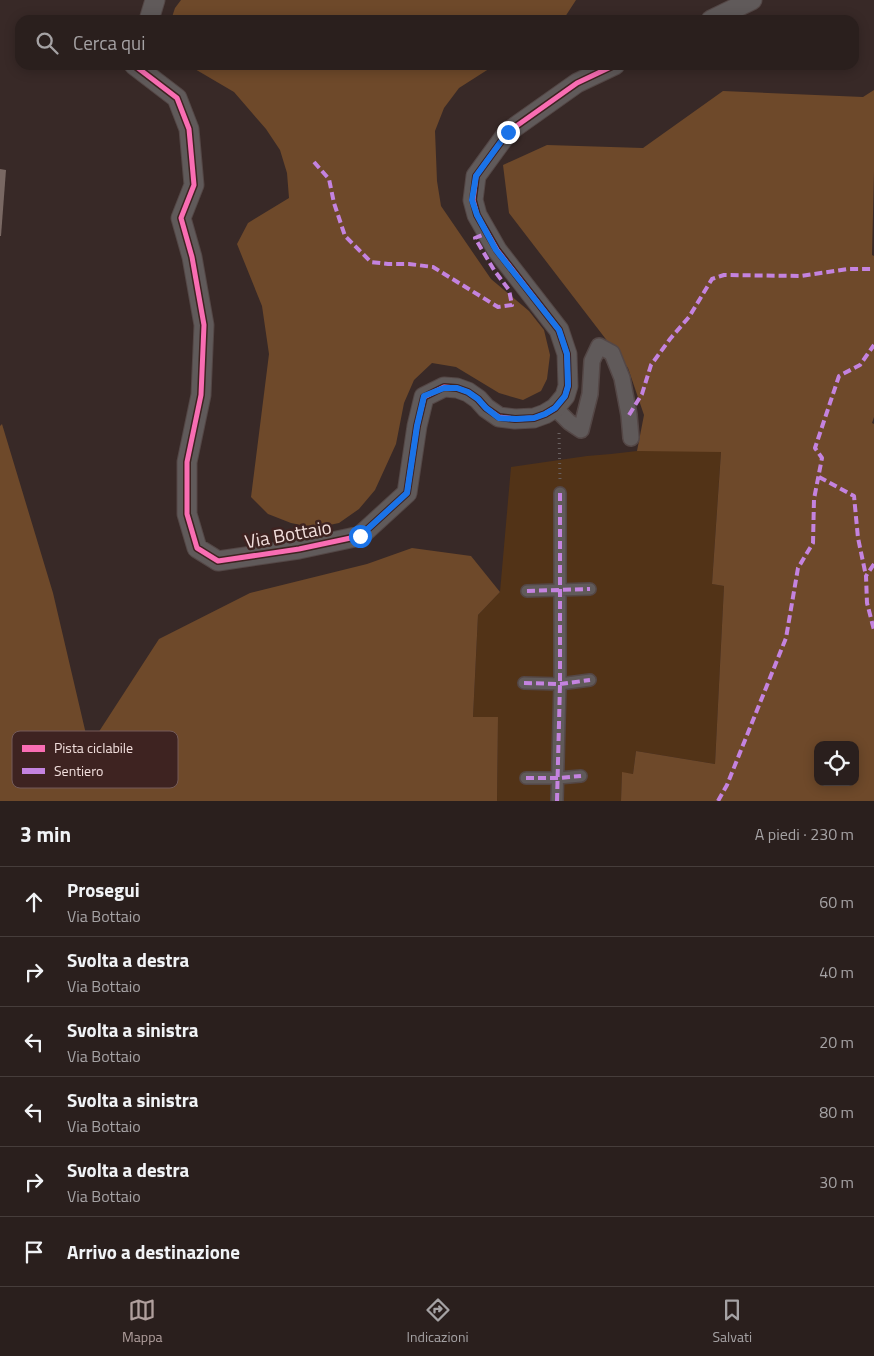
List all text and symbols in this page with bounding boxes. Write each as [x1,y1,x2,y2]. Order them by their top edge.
search box [15,15,859,70]
text: Cerca qui [73,28,145,57]
icon: search [33,29,61,57]
route end [497,121,520,144]
street label: Via Bottaio [242,512,334,555]
route start [349,525,372,548]
legend [12,731,178,788]
text: Pista ciclabile [54,737,133,758]
map controls [814,741,859,786]
button: locate [814,741,859,786]
text: Sentiero [54,760,103,781]
text: 3 min [20,818,71,850]
text: A piedi · 230 m [755,822,854,846]
text: Prosegui [67,875,140,904]
icon: ahead [20,888,48,916]
text: 60 m [819,890,854,914]
text: Via Bottaio [67,904,141,928]
text: Svolta a destra [67,945,189,974]
icon: right [20,958,48,986]
text: 40 m [819,960,854,984]
text: Via Bottaio [67,974,141,998]
text: Svolta a sinistra [67,1015,198,1044]
icon: left [20,1028,48,1056]
text: 20 m [819,1030,854,1054]
text: Via Bottaio [67,1044,141,1068]
text: Svolta a sinistra [67,1085,198,1114]
icon: left [20,1098,48,1126]
text: 80 m [819,1100,854,1124]
text: Via Bottaio [67,1114,141,1138]
text: Svolta a destra [67,1155,189,1184]
icon: right [20,1168,48,1196]
text: 30 m [819,1170,854,1194]
text: Via Bottaio [67,1184,141,1208]
text: Arrivo a destinazione [67,1237,240,1266]
icon: arrive [20,1238,48,1266]
tab: Mappa [122,1296,163,1347]
tab: Indicazioni [407,1296,469,1347]
tab: Salvati [713,1296,752,1347]

